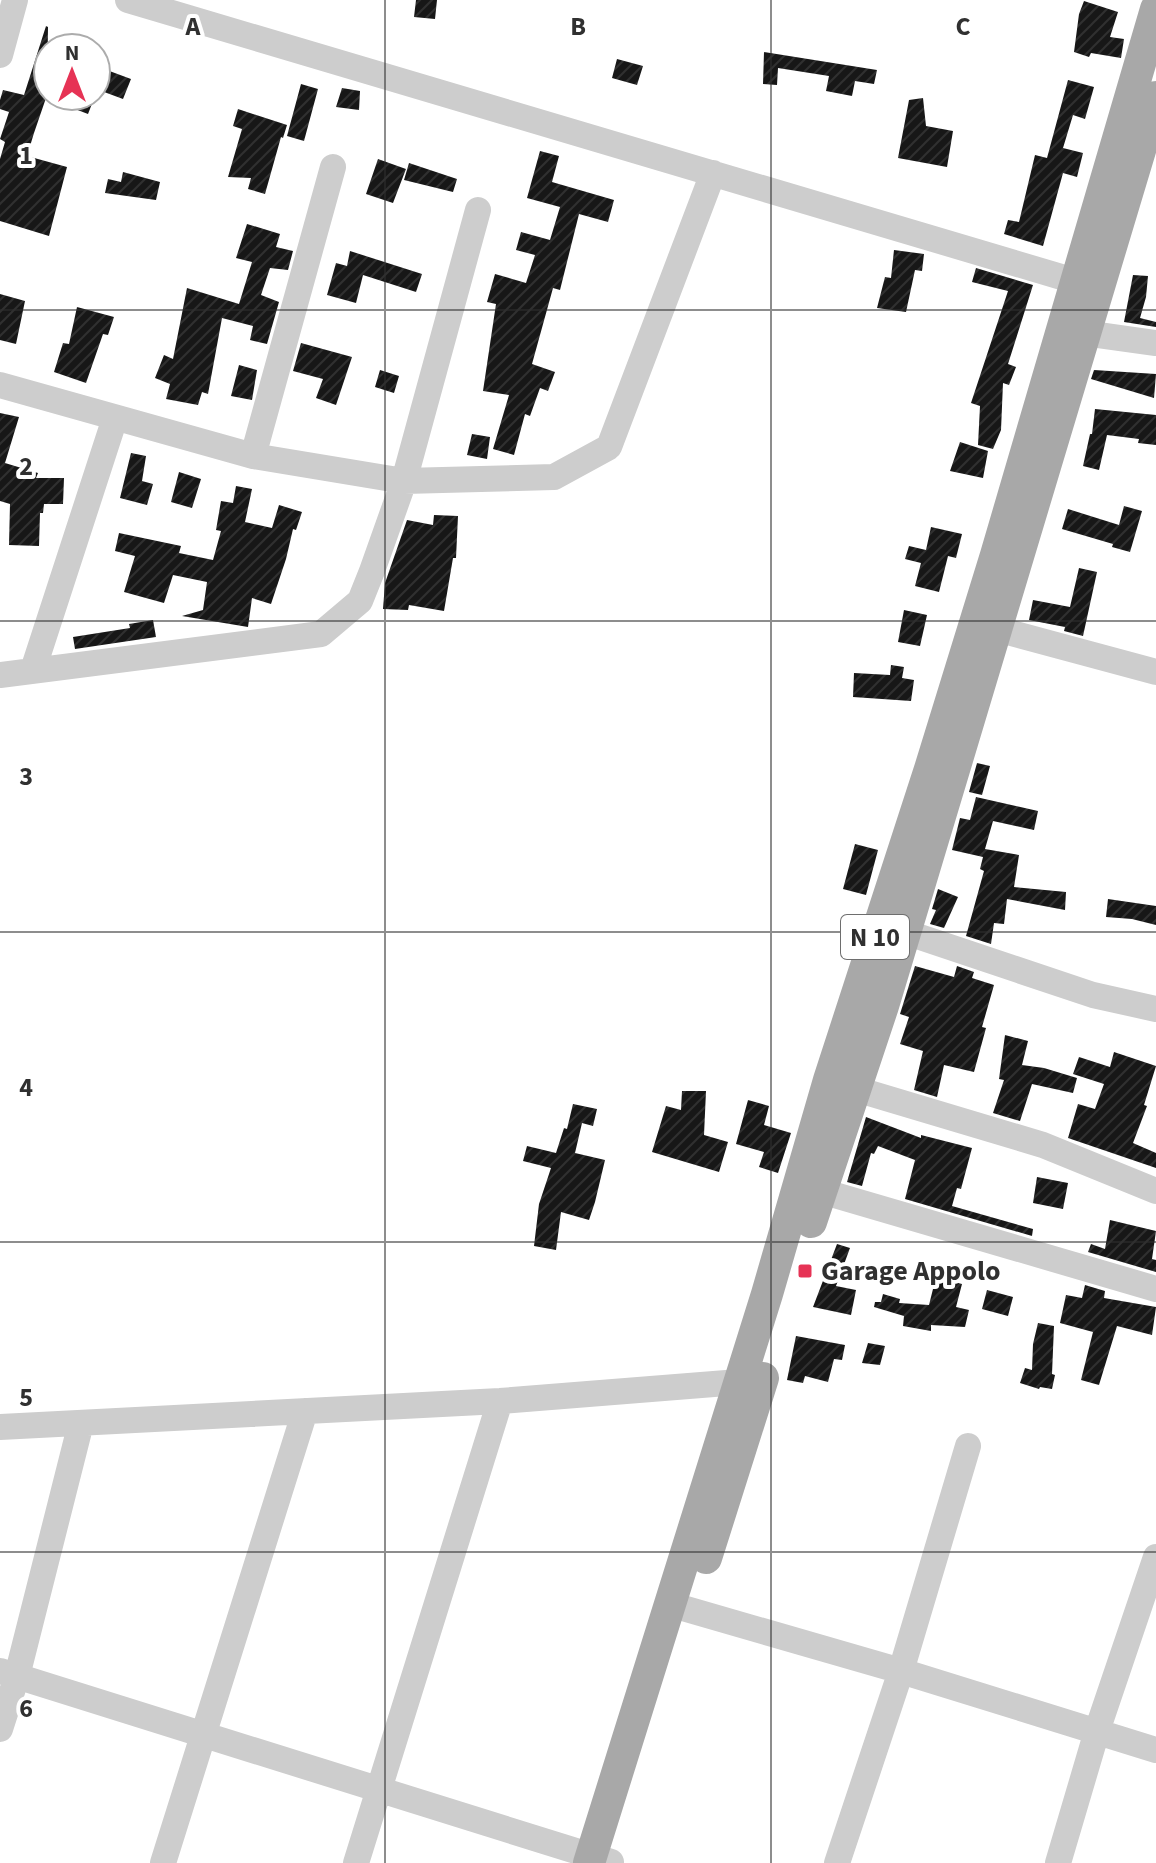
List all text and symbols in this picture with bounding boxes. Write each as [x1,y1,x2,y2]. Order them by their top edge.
text: A [185,8,202,45]
text: B [570,8,586,45]
text: C [955,8,971,45]
north arrow [32,32,112,112]
text: N [65,37,79,69]
text: 1 [19,137,33,174]
text: 2 [19,448,33,485]
text: 3 [19,758,33,795]
road number: N 10 [841,915,909,959]
text: 4 [19,1069,33,1106]
place label: Garage Appolo [821,1251,1001,1291]
marker: Garage Appolo [796,1262,814,1280]
text: 5 [19,1379,33,1416]
text: 6 [19,1690,33,1727]

